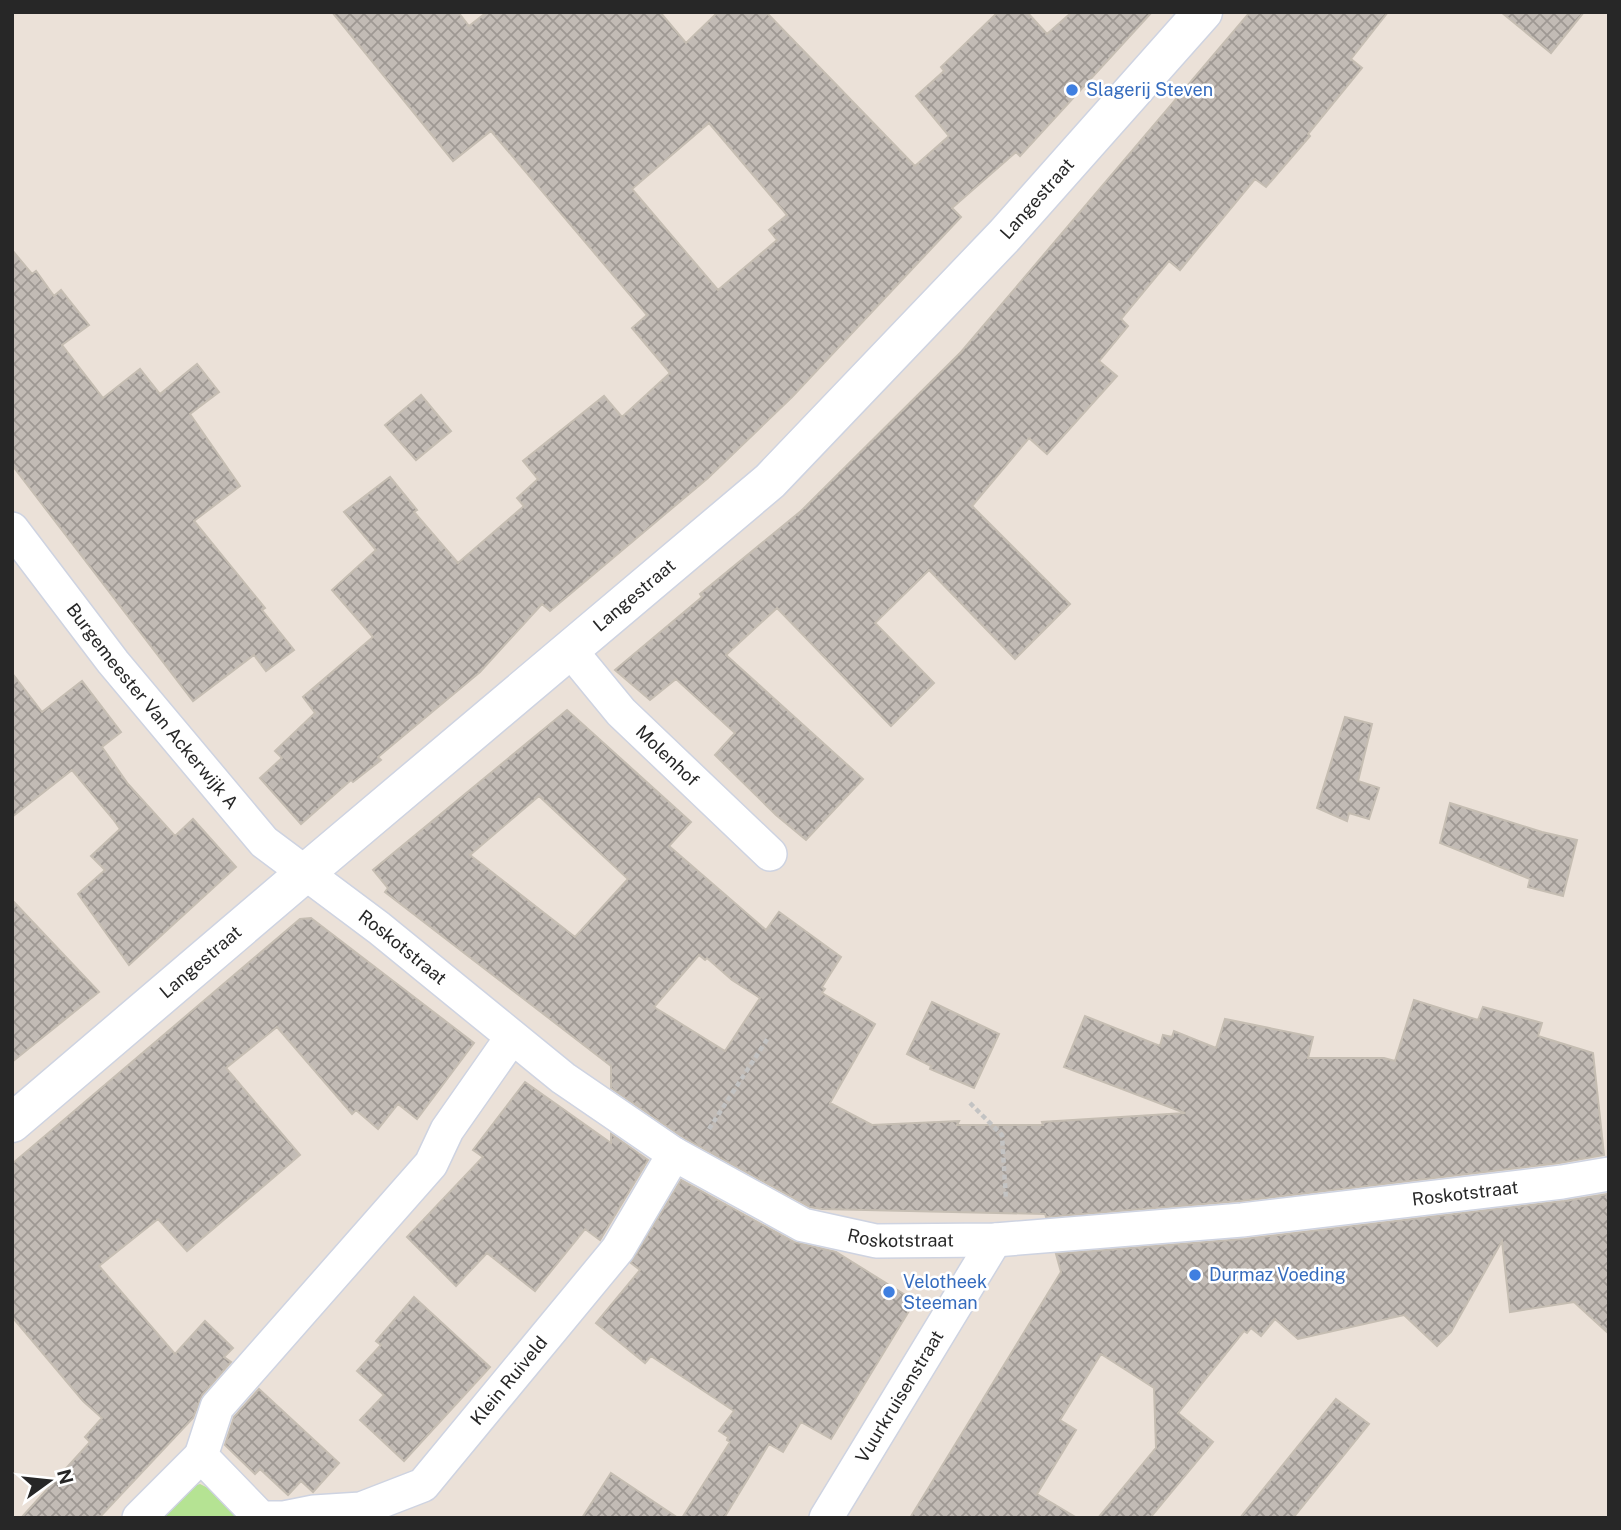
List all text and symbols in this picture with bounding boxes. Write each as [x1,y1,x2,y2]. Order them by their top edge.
place label: Slagerij Steven [1086,79,1213,100]
marker: Slagerij Steven [1064,82,1080,98]
street label: Langestraat [996,154,1078,243]
street label: Langestraat [589,554,679,635]
street label: Burgemeester Van Ackerwijk A [62,599,243,813]
street label: Molenhof [632,721,703,790]
street label: Roskotstraat [355,905,451,989]
street label: Langestraat [155,921,246,1002]
street label: Roskotstraat [1411,1176,1519,1210]
street label: Roskotstraat [846,1224,954,1251]
place label: Durmaz Voeding [1209,1264,1346,1285]
marker: Durmaz Voeding [1187,1267,1203,1283]
place label: Velotheek Steeman [903,1271,987,1313]
marker: Velotheek Steeman [881,1284,897,1300]
street label: Vuurkruisenstraat [851,1326,948,1466]
street label: Klein Ruiveld [466,1332,551,1429]
north arrow [14,1446,84,1516]
text: N [53,1467,78,1487]

